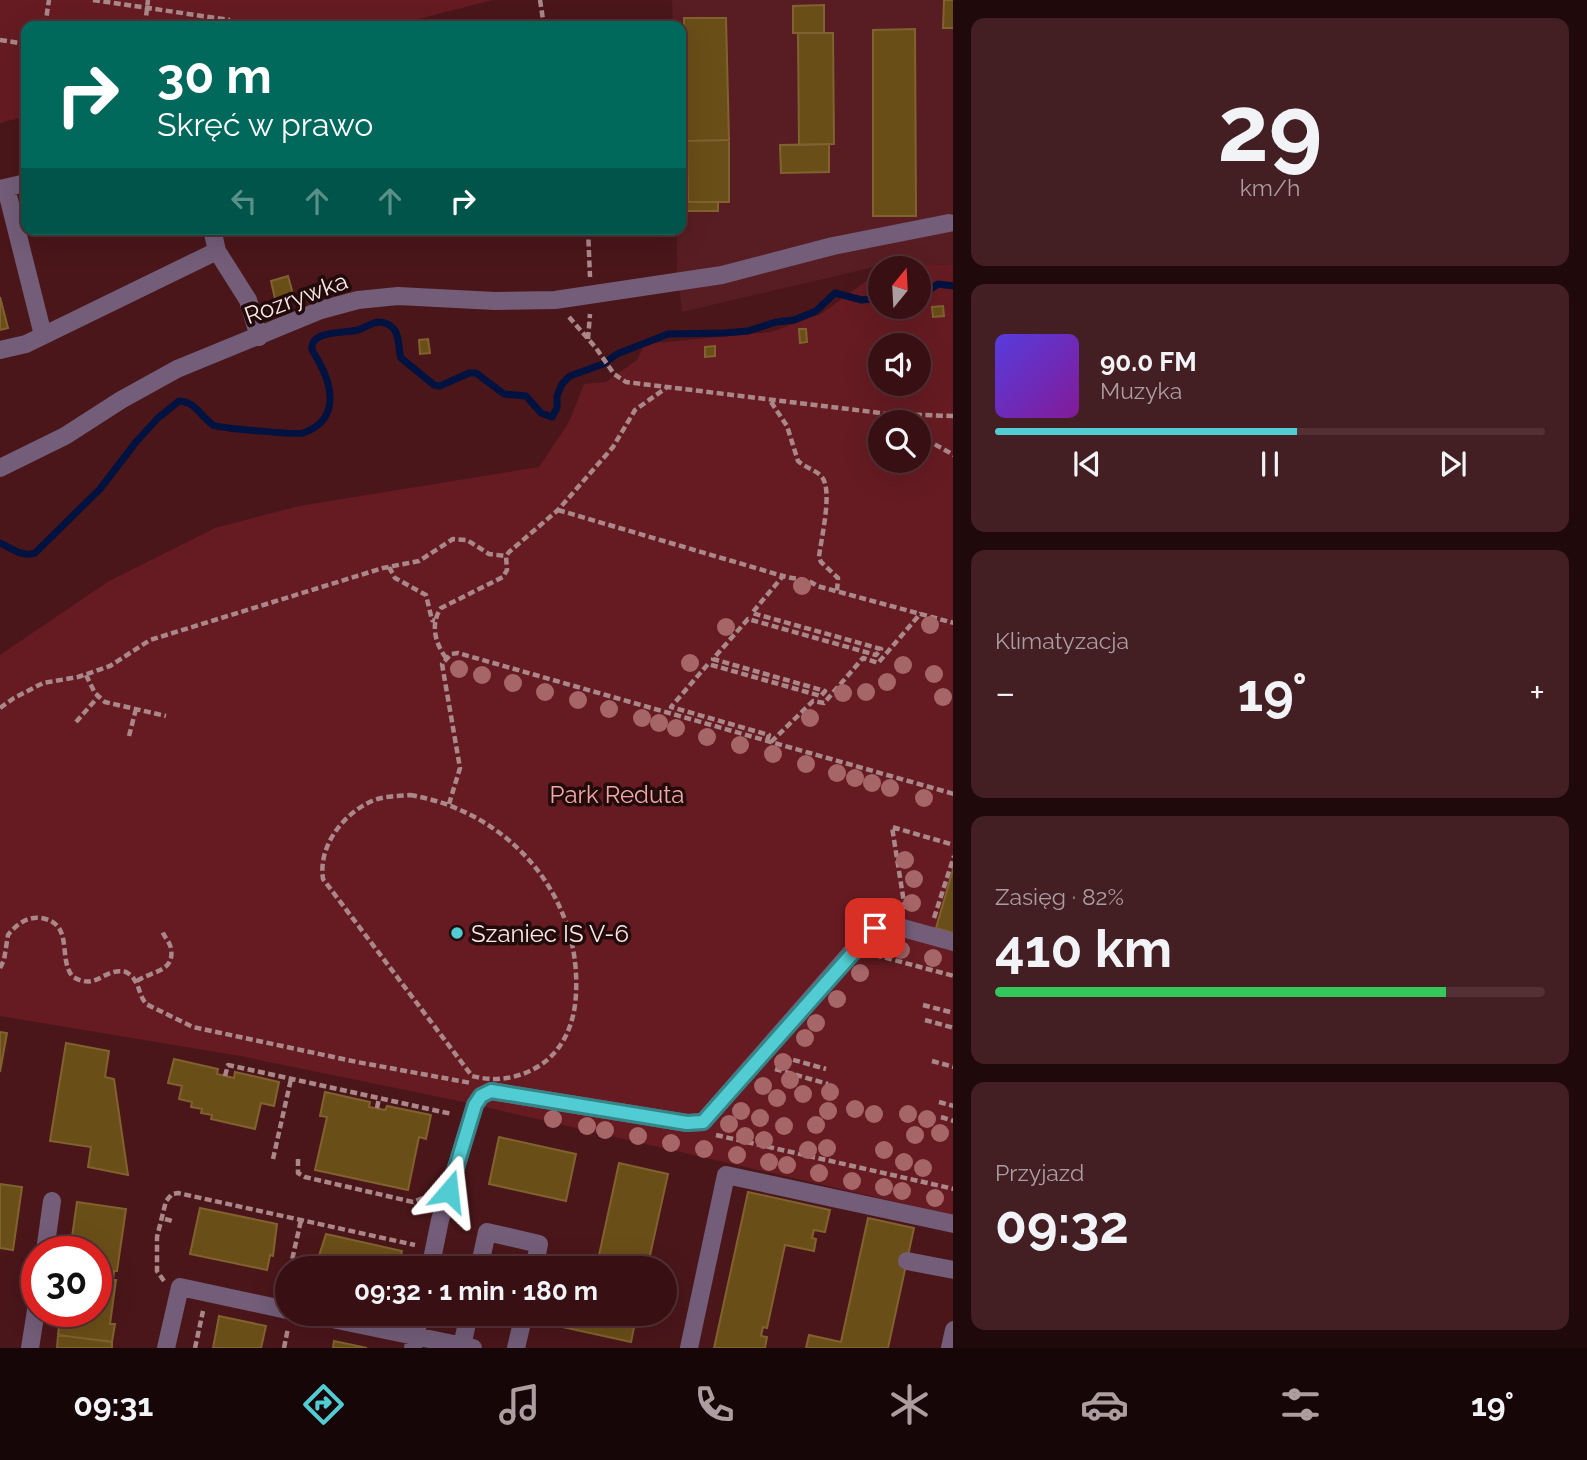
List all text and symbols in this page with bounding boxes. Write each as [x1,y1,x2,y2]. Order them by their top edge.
text: 30 m [157,47,272,104]
icon: right [42,49,133,140]
text: 29 [1218,75,1322,182]
text: Skręć w prawo [157,106,373,143]
text: km/h [1240,174,1300,201]
icon: left [225,182,263,220]
icon: ahead [298,182,336,220]
icon: ahead [371,182,409,220]
icon: right [444,182,482,220]
north arrow [868,256,931,318]
map controls [868,256,931,473]
street label: Rozrywka [240,266,352,330]
button: sound [868,333,931,396]
text: 90.0 FM [1100,347,1197,377]
text: Muzyka [1100,377,1182,404]
button: search [868,410,931,473]
icon: previous [1068,445,1106,483]
icon: pause [1251,445,1289,483]
icon: next [1434,445,1472,483]
text: Klimatyzacja [995,627,1129,654]
text: 19° [1238,662,1307,723]
text: − [995,670,1015,715]
text: + [1529,670,1545,715]
park label: Park Reduta [550,780,684,809]
text: Zasięg · 82% [995,883,1124,910]
pin [845,898,905,958]
icon: arrive [856,909,894,947]
text: 410 km [995,918,1172,979]
place label: Szaniec IS V-6 [471,919,629,948]
marker: Szaniec IS V-6 [449,925,465,941]
position arrow [412,1154,486,1228]
text: Przyjazd [995,1159,1084,1186]
text: 09:32 [995,1194,1129,1255]
speed limit sign: 30 [21,1236,112,1327]
text: 09:32 · 1 min · 180 m [354,1276,598,1306]
icon: directions [299,1380,348,1429]
icon: music [495,1380,544,1429]
icon: phone [690,1380,739,1429]
icon: climate [885,1380,934,1429]
icon: car [1080,1380,1129,1429]
icon: filters [1276,1380,1325,1429]
text: 09:31 [73,1386,153,1423]
text: 19° [1471,1386,1514,1423]

